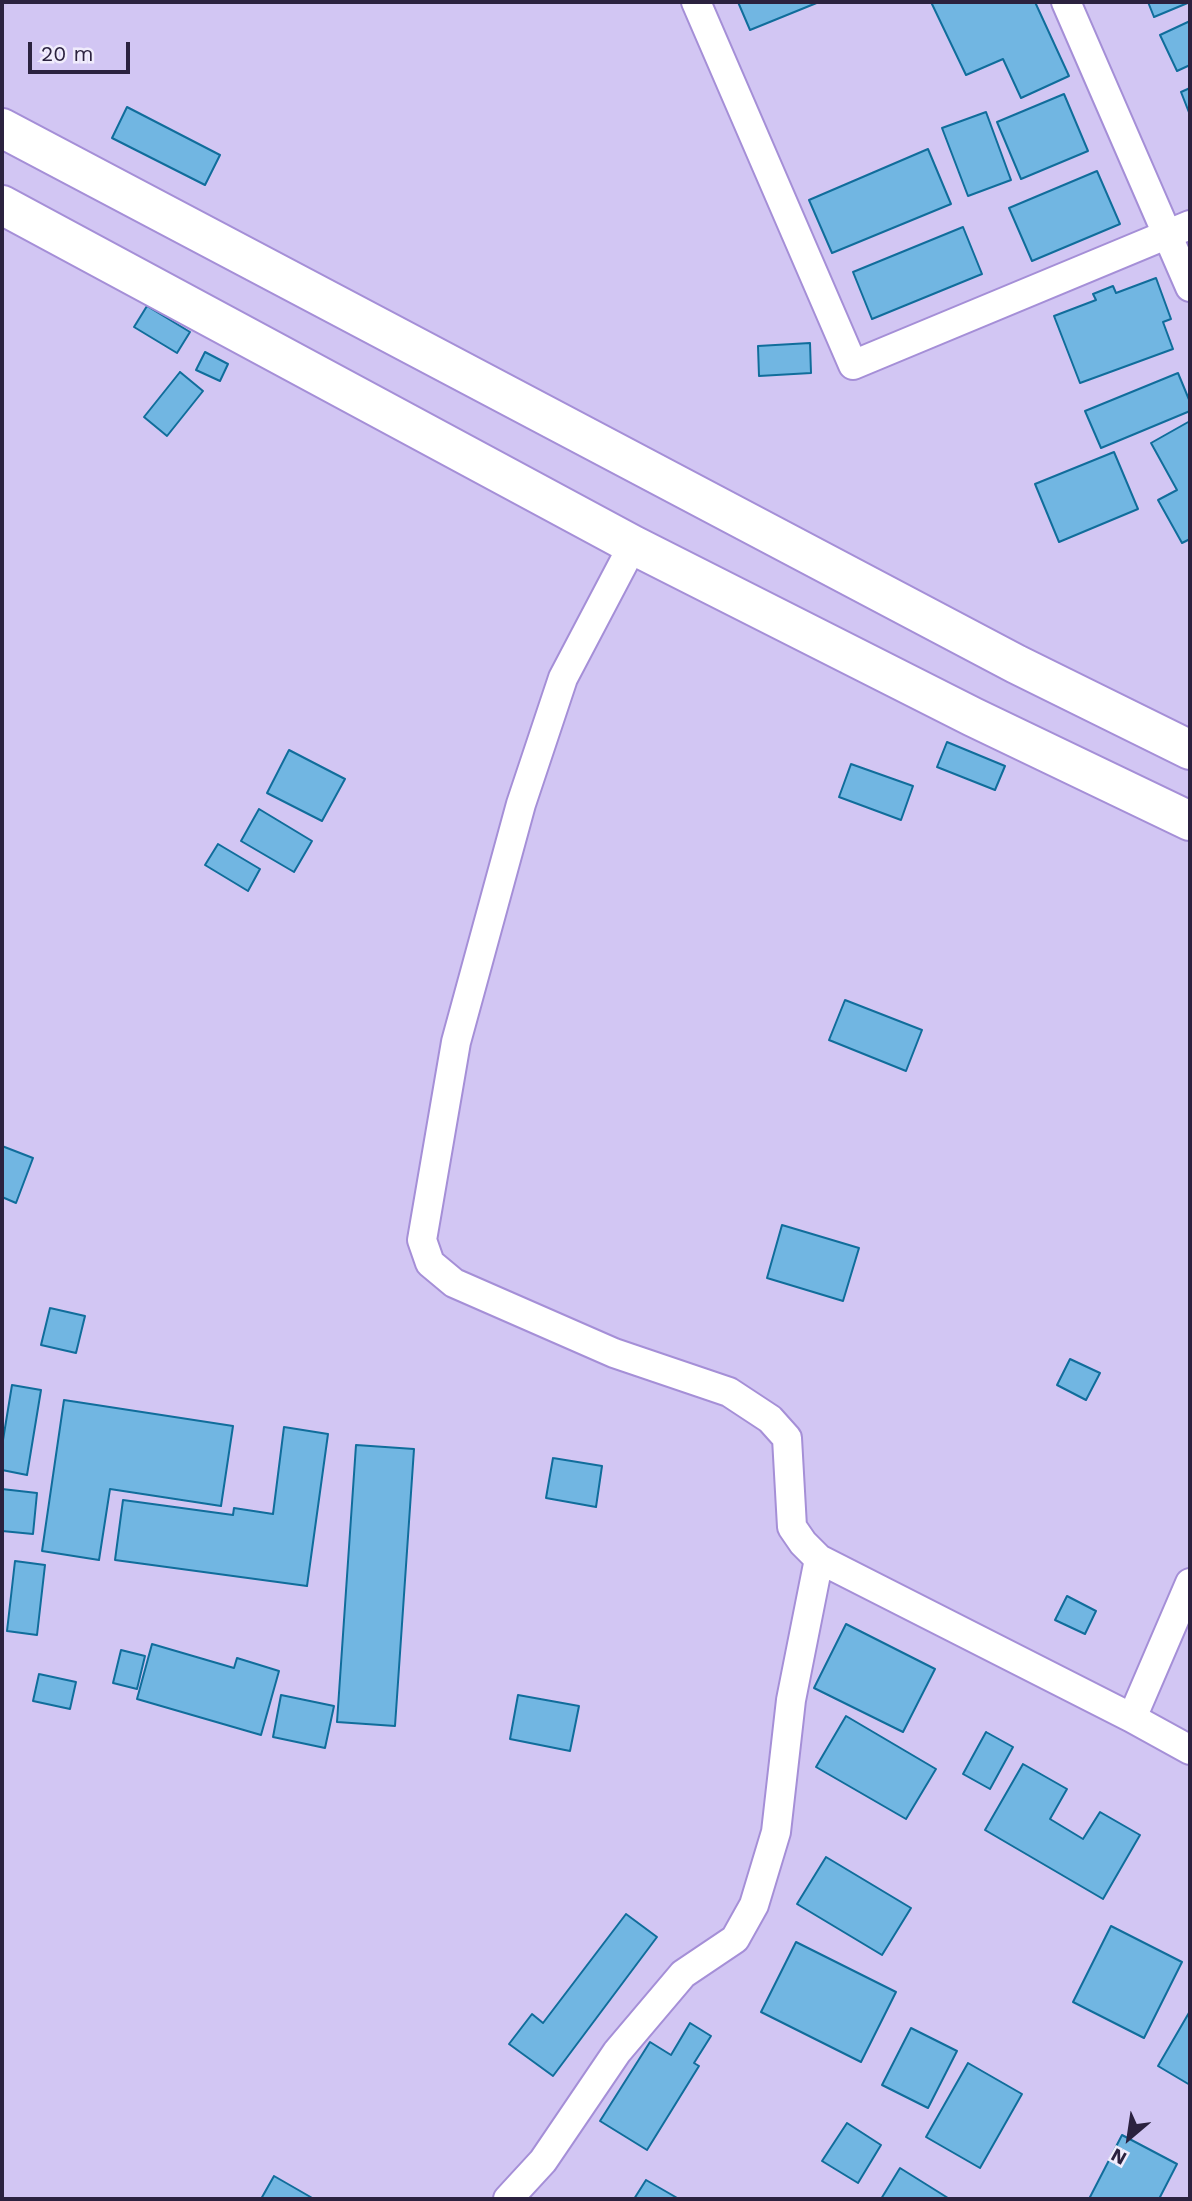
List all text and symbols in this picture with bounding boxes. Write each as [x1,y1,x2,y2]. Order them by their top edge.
scale bar [32,28,133,72]
text: 20 m [41,41,93,66]
north arrow [1094,2103,1164,2173]
text: N [1107,2143,1130,2170]

